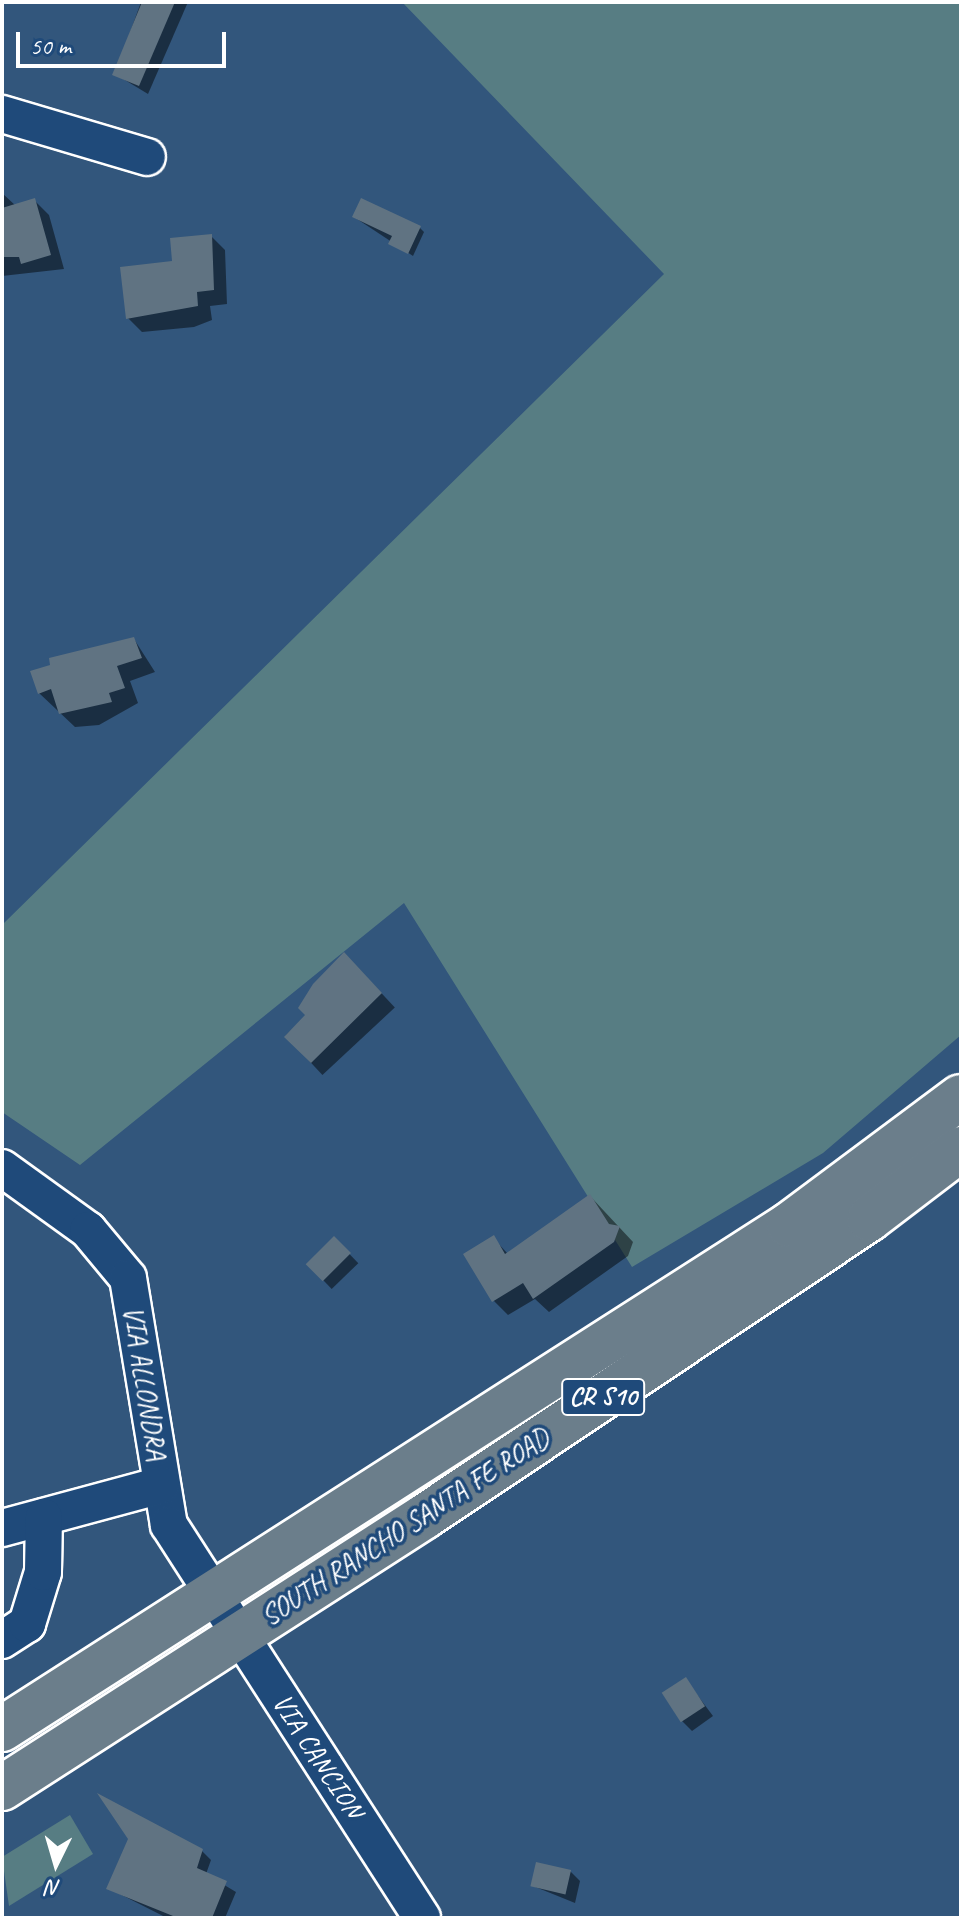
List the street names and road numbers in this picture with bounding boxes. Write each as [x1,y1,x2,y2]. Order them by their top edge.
street label: VIA ALLONDRA [116,1304,174,1462]
road number: CR S10 [561,1375,645,1419]
street label: SOUTH RANCHO SANTA FE ROAD [253,1420,557,1634]
street label: VIA CANCION [265,1687,371,1825]

